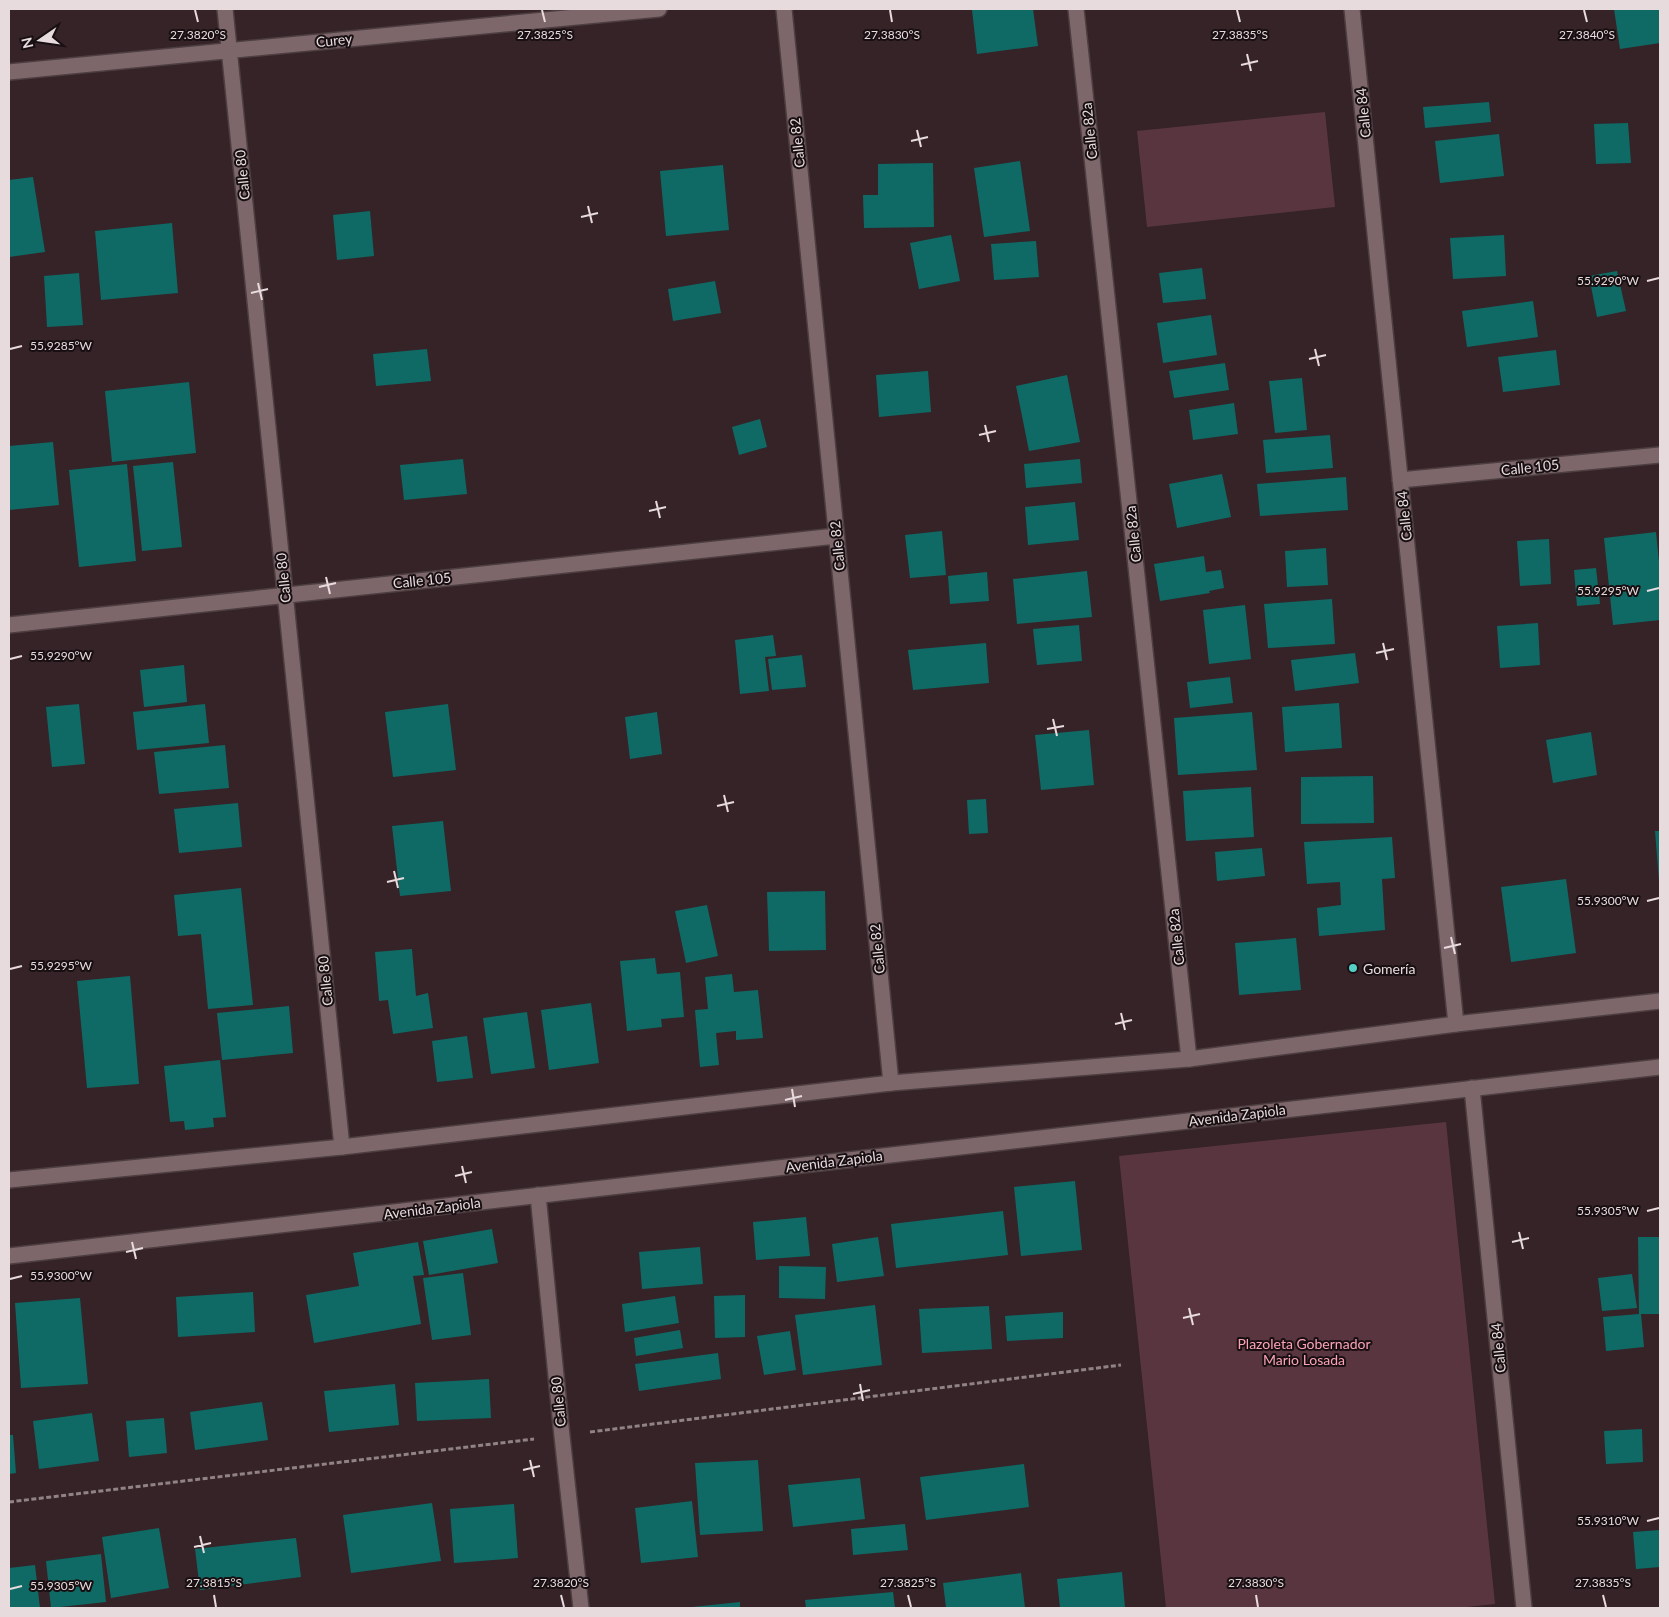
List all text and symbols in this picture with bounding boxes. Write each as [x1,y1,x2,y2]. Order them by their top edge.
north arrow [15,15,65,65]
text: 27.3820°S [170,27,226,42]
text: 27.3825°S [517,27,573,42]
text: 27.3830°S [864,27,920,42]
text: 27.3835°S [1212,27,1268,42]
text: 27.3840°S [1559,27,1615,42]
street label: Curey [315,30,354,50]
text: N [17,36,36,50]
street label: Calle 84 [1352,87,1374,139]
street label: Calle 82a [1078,102,1100,160]
street label: Calle 82 [786,117,808,169]
street label: Calle 80 [231,149,253,201]
text: 55.9290°W [1577,273,1640,288]
text: 55.9285°W [30,338,93,353]
street label: Calle 105 [1500,456,1560,478]
street label: Calle 84 [1393,490,1415,542]
street label: Calle 82a [1122,505,1144,563]
street label: Calle 82 [826,520,848,572]
street label: Calle 80 [272,552,294,604]
street label: Calle 105 [392,569,452,591]
text: 55.9295°W [1577,583,1640,598]
text: 55.9290°W [30,648,93,663]
text: 55.9300°W [1577,893,1640,908]
street label: Calle 82a [1165,908,1187,966]
street label: Calle 82 [866,923,888,975]
street label: Calle 80 [314,955,336,1007]
text: 55.9295°W [30,958,93,973]
place label: Gomería [1363,960,1415,977]
marker: Gomería [1347,962,1359,974]
street label: Avenida Zapiola [1188,1101,1287,1129]
street label: Avenida Zapiola [785,1147,884,1175]
street label: Avenida Zapiola [383,1194,482,1222]
text: 55.9305°W [1577,1203,1640,1218]
text: 55.9300°W [30,1268,93,1283]
street label: Calle 84 [1487,1322,1509,1374]
park label: Plazoleta Gobernador Mario Losada [1237,1335,1371,1368]
street label: Calle 80 [547,1376,569,1428]
text: 55.9310°W [1577,1513,1640,1528]
text: 27.3815°S [186,1575,242,1590]
text: 27.3820°S [533,1575,589,1590]
text: 27.3825°S [880,1575,936,1590]
text: 27.3830°S [1228,1575,1284,1590]
text: 27.3835°S [1575,1575,1631,1590]
text: 55.9305°W [30,1578,93,1593]

